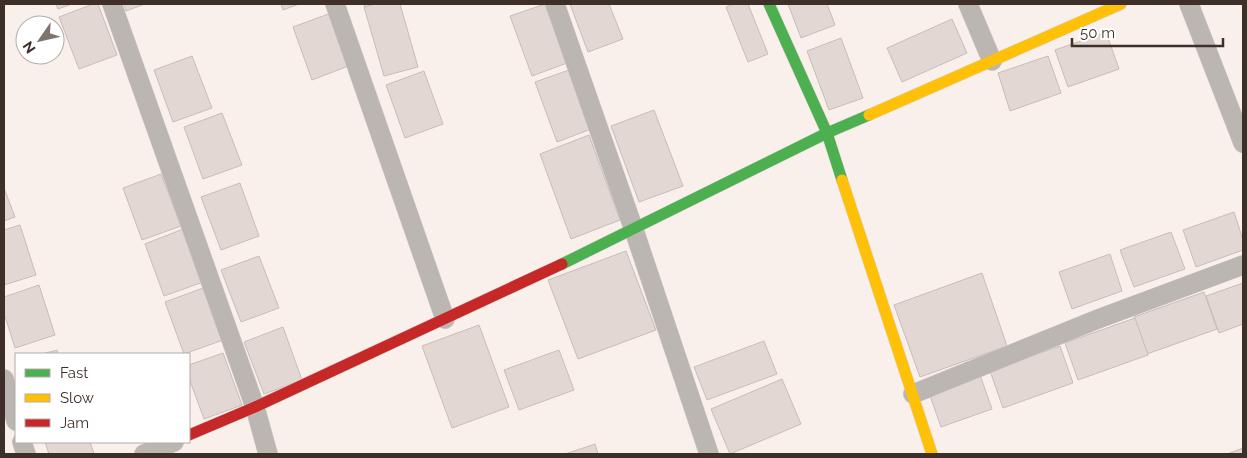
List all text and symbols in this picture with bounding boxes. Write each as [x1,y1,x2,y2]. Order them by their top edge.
north arrow [15,15,65,65]
scale bar [1072,15,1223,47]
text: 50 m [1080,24,1115,42]
text: N [20,38,39,56]
legend [15,353,190,443]
text: Fast [60,364,88,382]
text: Slow [60,389,94,407]
text: Jam [60,414,89,432]

